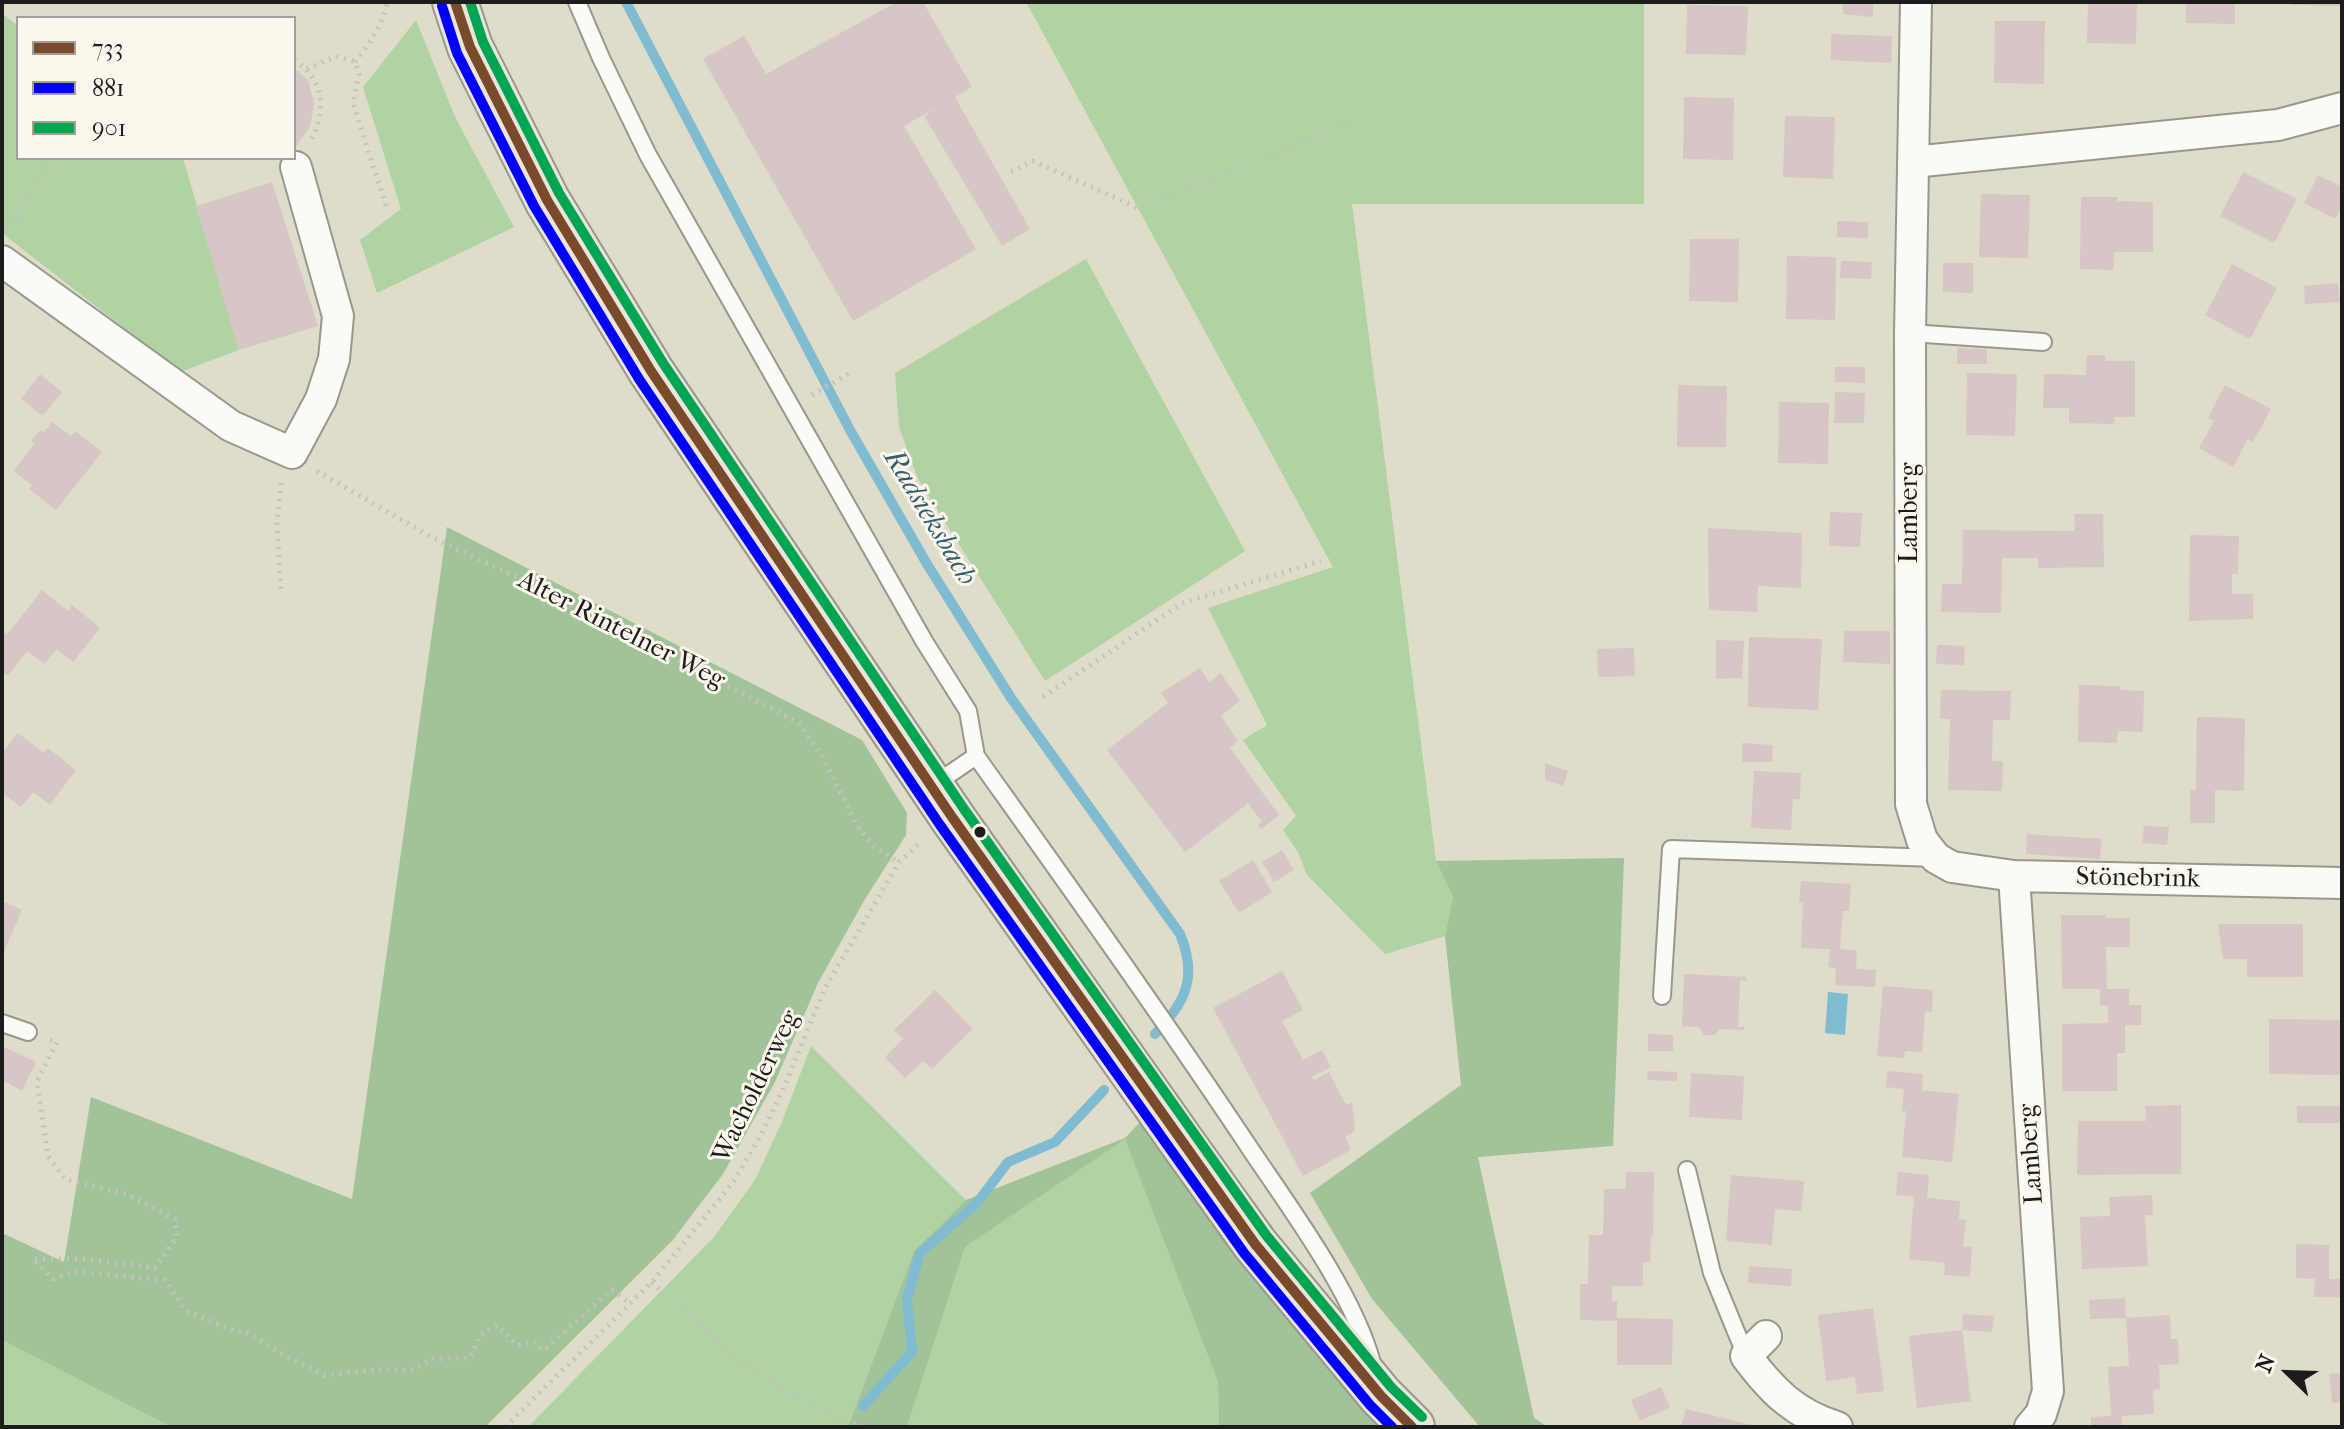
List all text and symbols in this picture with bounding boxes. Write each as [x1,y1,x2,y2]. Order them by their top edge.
legend [16,16,296,160]
text: 733 [92,34,123,62]
text: 881 [92,74,125,102]
text: 901 [92,114,126,142]
water label: Radsieksbach [875,444,983,592]
street label: Lamberg [1895,463,1927,563]
street label: Alter Rintelner Weg [512,565,730,697]
unlabelled marker [972,824,988,840]
street label: Stönebrink [2076,862,2200,896]
street label: Wacholderweg [707,1006,807,1168]
street label: Lamberg [2013,1103,2051,1205]
north arrow [2248,1333,2328,1413]
text: N [2251,1351,2281,1376]

